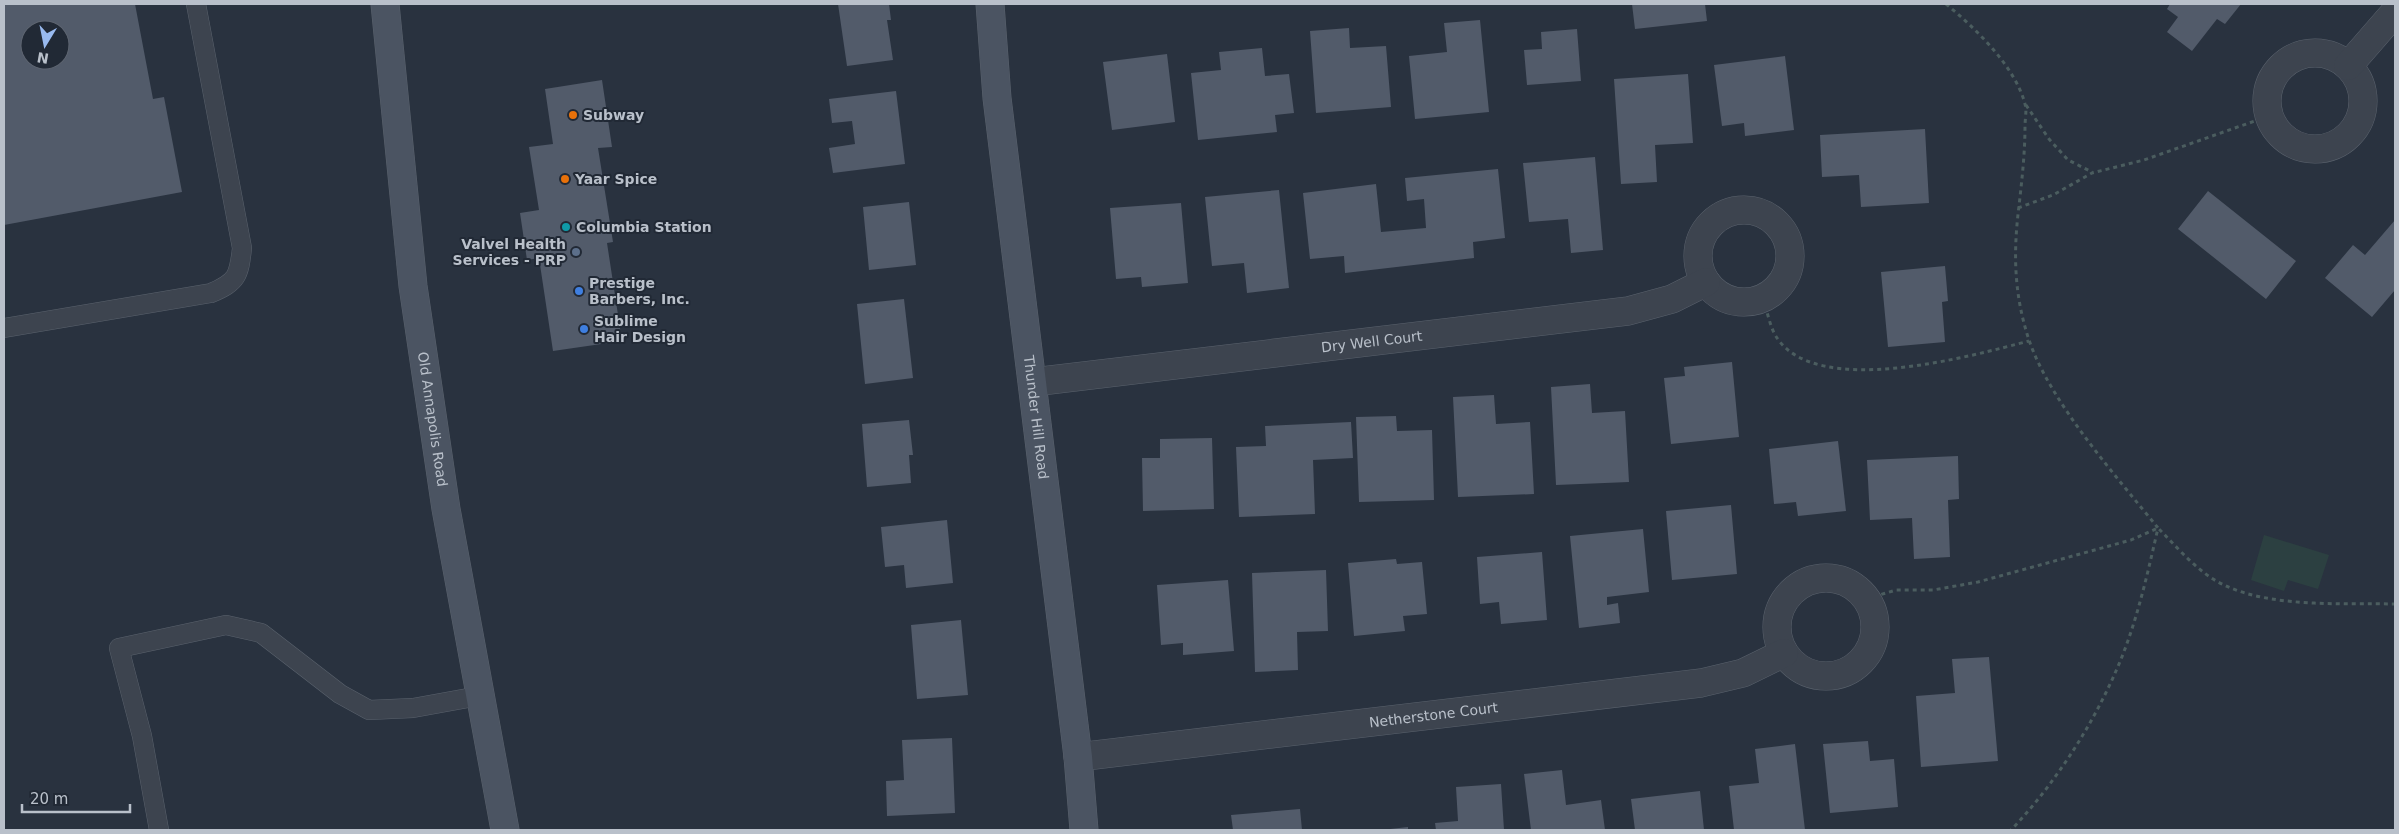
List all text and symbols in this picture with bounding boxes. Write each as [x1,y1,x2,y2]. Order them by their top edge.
north arrow [20,20,70,70]
text: N [36,49,50,67]
place label: Subway [583,107,644,123]
marker: Subway [567,109,579,121]
place label: Yaar Spice [574,171,657,187]
marker: Yaar Spice [559,173,571,185]
place label: Columbia Station [576,219,712,235]
marker: Columbia Station [560,221,572,233]
place label: Valvel Health Services - PRP [453,236,566,268]
marker: Valvel Health Services - PRP [570,246,582,258]
place label: Prestige Barbers, Inc. [589,275,690,307]
marker: Prestige Barbers, Inc. [573,285,585,297]
place label: Sublime Hair Design [594,313,686,345]
marker: Sublime Hair Design [578,323,590,335]
street label: Dry Well Court [1320,328,1424,356]
street label: Old Annapolis Road [415,351,451,488]
street label: Thunder Hill Road [1021,353,1052,480]
street label: Netherstone Court [1368,699,1499,730]
scale bar [22,782,130,814]
text: 20 m [30,790,68,808]

